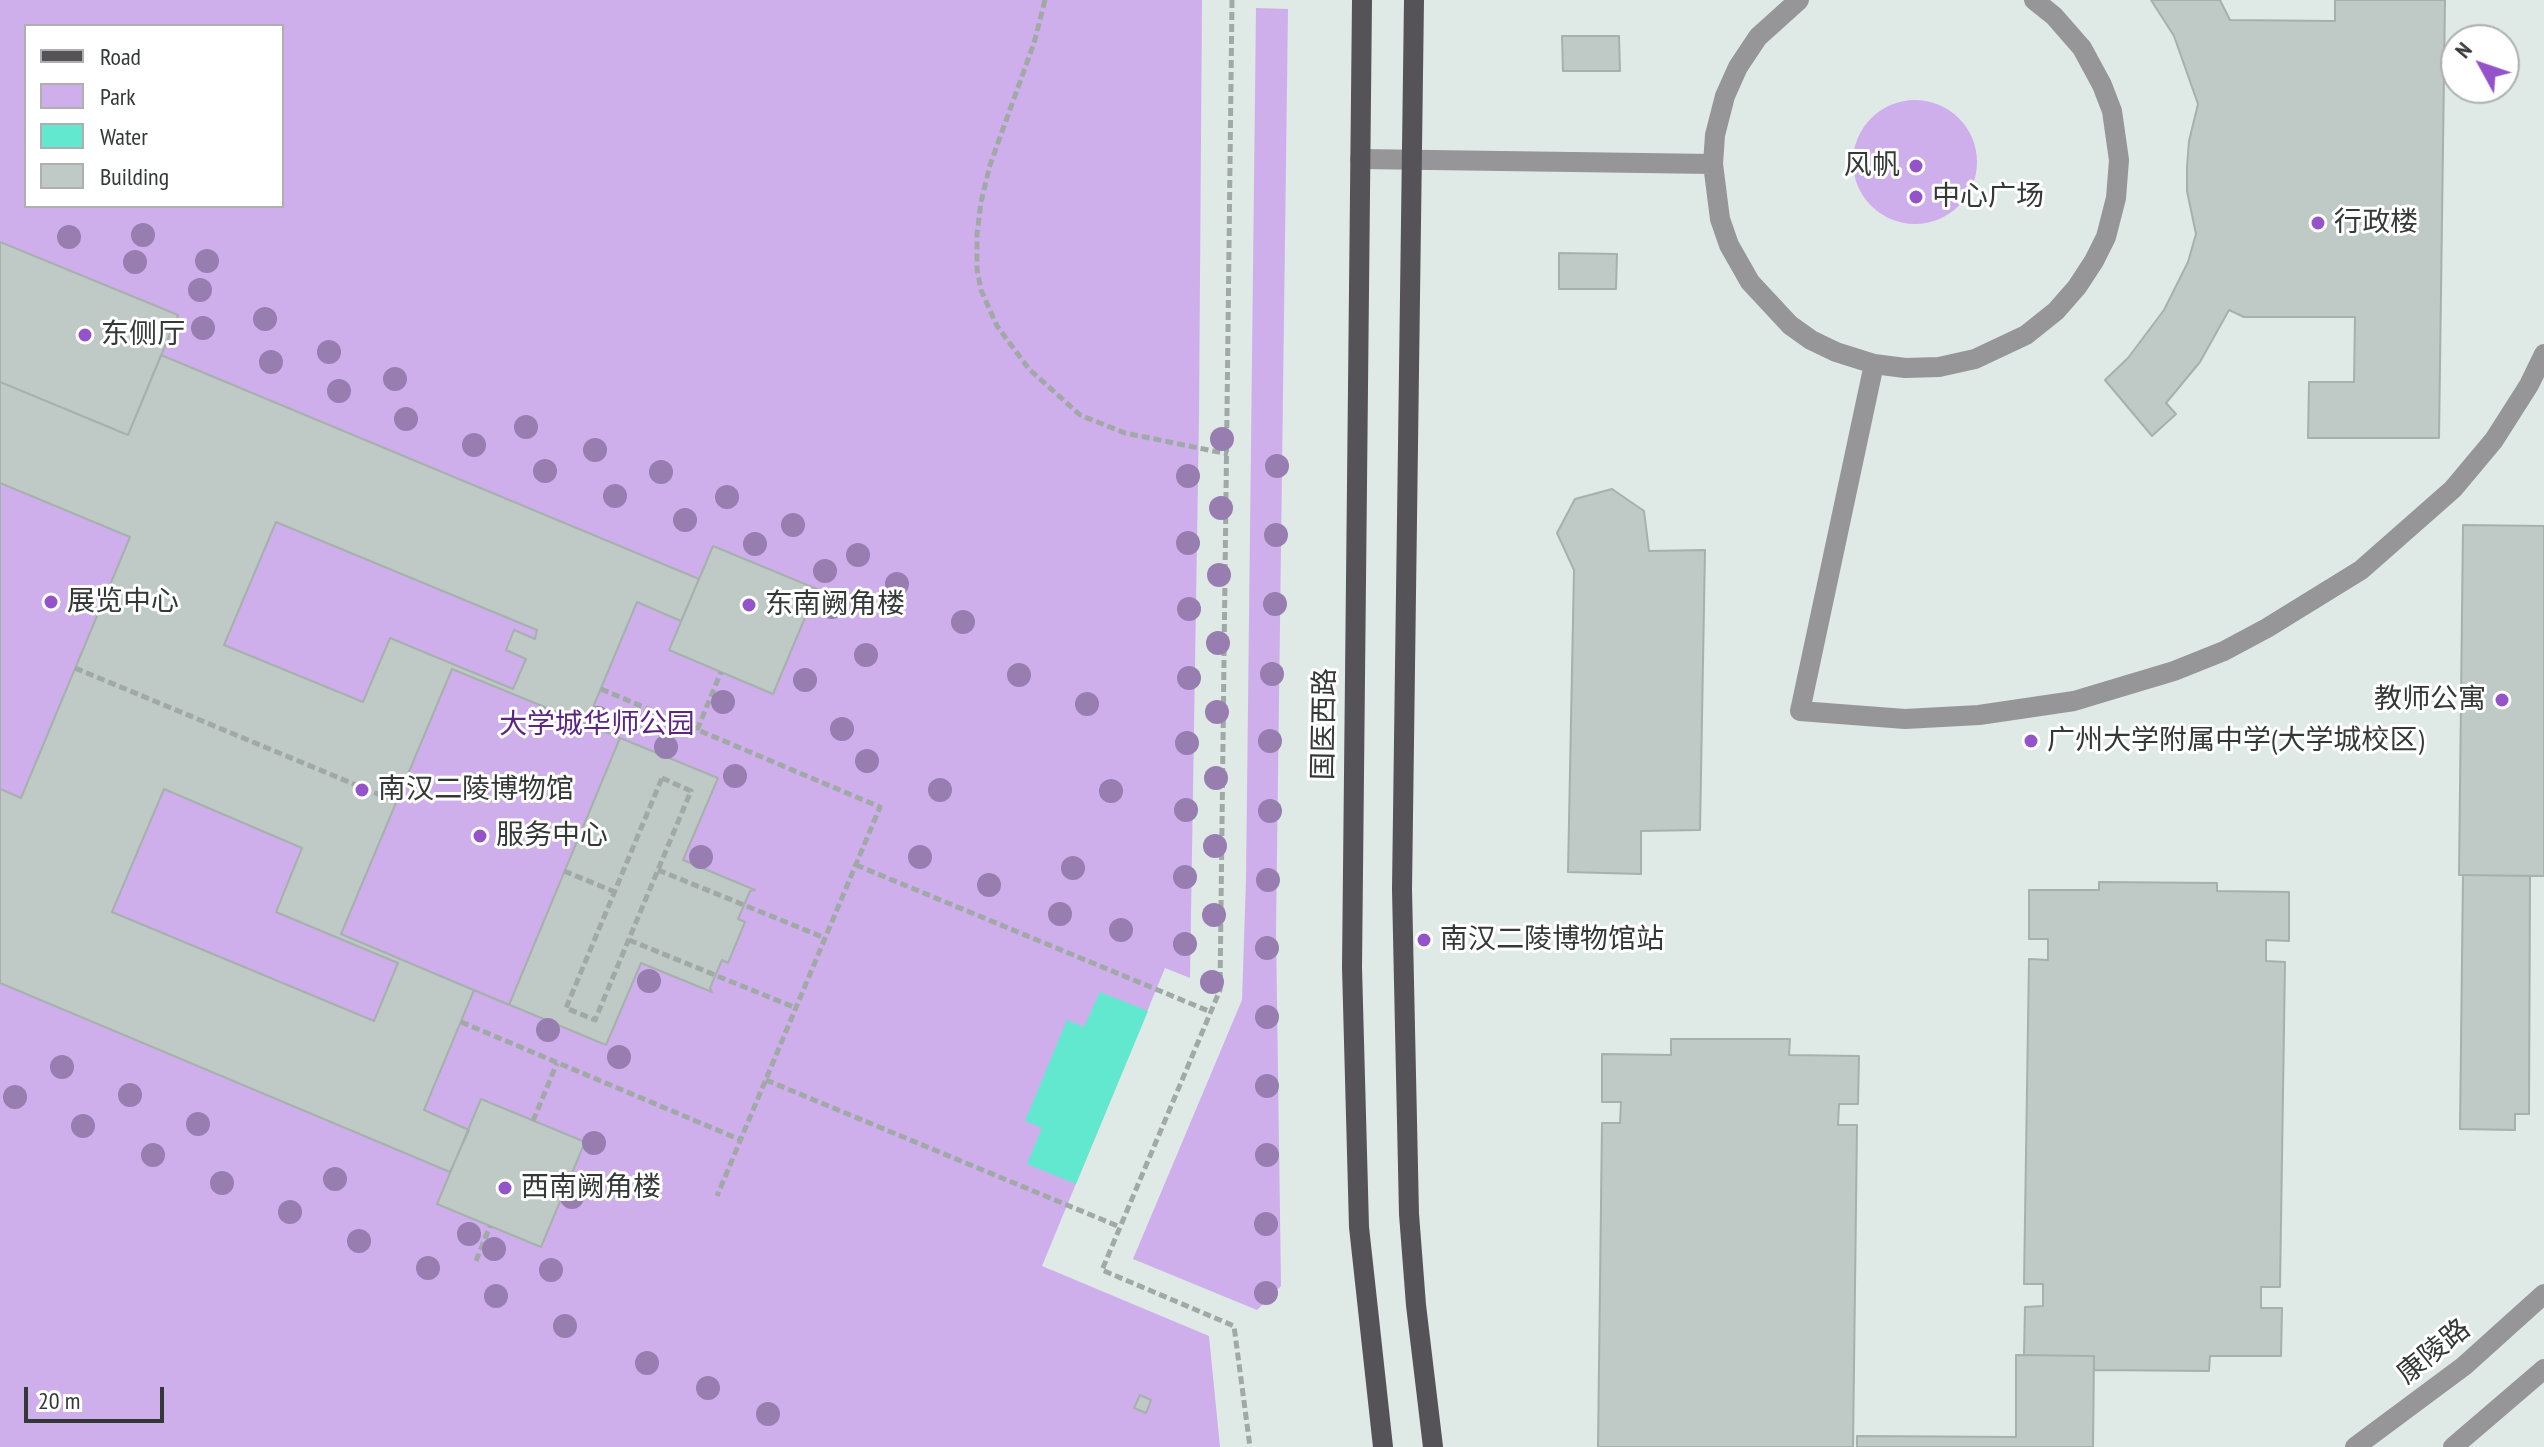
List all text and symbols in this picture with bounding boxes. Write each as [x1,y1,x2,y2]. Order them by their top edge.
legend [24,24,284,208]
north arrow [2440,24,2520,104]
text: N [2449,36,2478,63]
text: Road [100,41,141,72]
text: Park [100,81,136,112]
text: Water [100,121,148,152]
place label: 风帆 [1844,149,1900,183]
marker: 风帆 [1907,157,1925,175]
text: Building [100,161,169,192]
place label: 中心广场 [1932,180,2044,214]
marker: 中心广场 [1907,188,1925,206]
place label: 行政楼 [2334,206,2418,240]
marker: 行政楼 [2309,214,2327,232]
place label: 东侧厅 [101,318,185,352]
marker: 东侧厅 [76,326,94,344]
place label: 展览中心 [67,585,179,619]
place label: 东南阙角楼 [765,588,905,622]
marker: 展览中心 [42,593,60,611]
marker: 东南阙角楼 [740,596,758,614]
street label: 国医西路 [1307,668,1343,780]
place label: 教师公寓 [2374,683,2486,717]
marker: 教师公寓 [2493,691,2511,709]
park label: 大学城华师公园 [499,708,695,742]
place label: 广州大学附属中学(大学城校区) [2047,724,2424,758]
marker: 广州大学附属中学(大学城校区) [2022,732,2040,750]
place label: 南汉二陵博物馆 [378,773,574,807]
marker: 南汉二陵博物馆 [353,781,371,799]
place label: 服务中心 [496,819,608,853]
marker: 服务中心 [471,827,489,845]
place label: 南汉二陵博物馆站 [1440,923,1664,957]
marker: 南汉二陵博物馆站 [1415,931,1433,949]
place label: 西南阙角楼 [521,1171,661,1205]
marker: 西南阙角楼 [496,1179,514,1197]
street label: 康陵路 [2391,1313,2477,1391]
scale bar [28,1371,168,1421]
text: 20 m [38,1385,80,1416]

